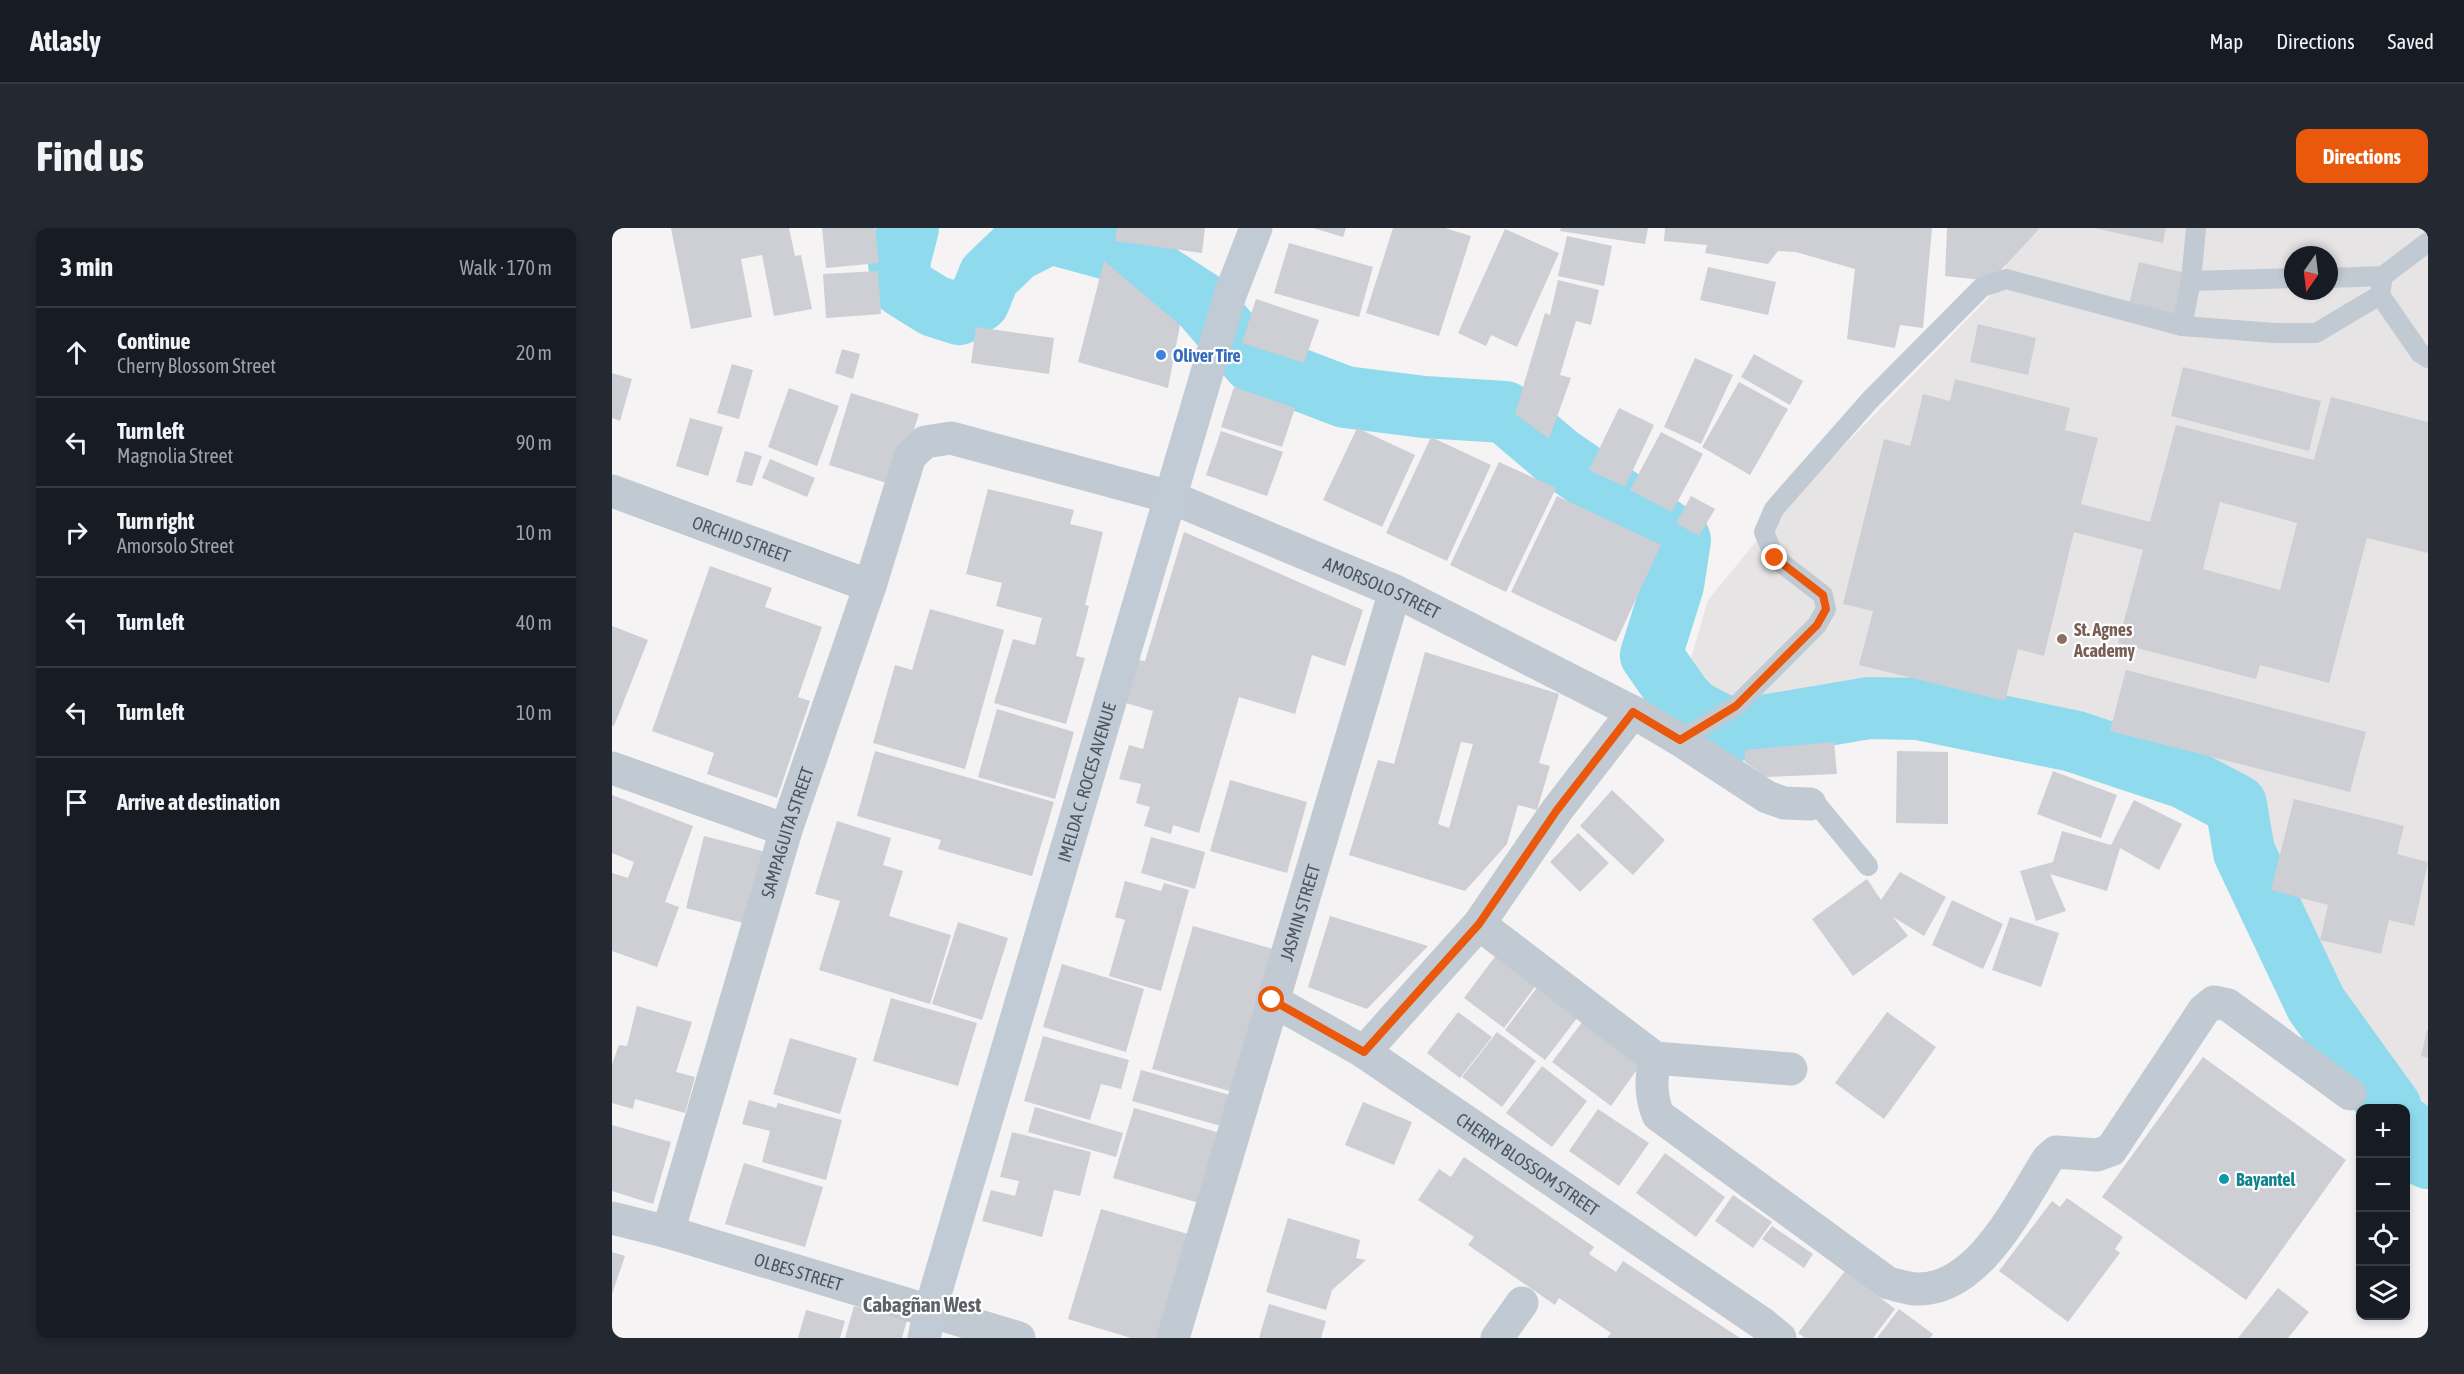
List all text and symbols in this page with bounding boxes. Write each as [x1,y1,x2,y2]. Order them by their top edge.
text: Atlasly [30,25,101,57]
text: Map [2209,29,2243,53]
text: Directions [2276,29,2355,53]
text: Saved [2388,29,2434,53]
button: Directions [2296,129,2428,183]
text: Find us [36,132,144,180]
north arrow [2284,246,2338,300]
text: 3 min [60,252,113,282]
text: Walk · 170 m [460,256,552,279]
text: Continue [117,328,191,354]
icon: ahead [60,336,93,369]
text: 20 m [516,341,552,364]
place label: Oliver Tire [1173,345,1241,366]
marker: Oliver Tire [1154,348,1168,362]
text: Cherry Blossom Street [117,354,276,377]
text: Turn left [117,418,184,444]
icon: left [60,426,93,459]
text: 90 m [516,431,552,454]
text: Magnolia Street [117,444,233,467]
text: Turn right [117,508,194,534]
street label: ORCHID STREET [690,511,793,566]
icon: right [60,516,93,549]
text: 10 m [516,521,552,544]
text: Amorsolo Street [117,534,234,557]
route end [1761,544,1787,570]
street label: AMORSOLO STREET [1320,552,1444,623]
icon: left [60,606,93,639]
text: Turn left [117,609,184,635]
text: 40 m [516,611,552,634]
place label: St. Agnes Academy [2073,619,2136,661]
marker: St. Agnes Academy [2055,632,2069,646]
icon: left [60,696,93,729]
text: Turn left [117,699,184,725]
street label: IMELDA C. ROCES AVENUE [1053,700,1120,865]
text: 10 m [516,701,552,724]
street label: SAMPAGUITA STREET [756,764,818,900]
icon: arrive [60,786,93,819]
text: Arrive at destination [117,789,280,815]
street label: JASMIN STREET [1275,862,1324,963]
route start [1258,986,1284,1012]
map controls [2356,1104,2410,1320]
button: + [2356,1104,2410,1158]
street label: CHERRY BLOSSOM STREET [1452,1108,1603,1220]
button: − [2356,1158,2410,1212]
place label: Bayantel [2236,1169,2295,1190]
marker: Bayantel [2217,1172,2231,1186]
button: locate [2356,1212,2410,1266]
street label: OLBES STREET [752,1248,845,1295]
button: layers [2356,1266,2410,1320]
district label: Cabagñan West [863,1292,981,1316]

